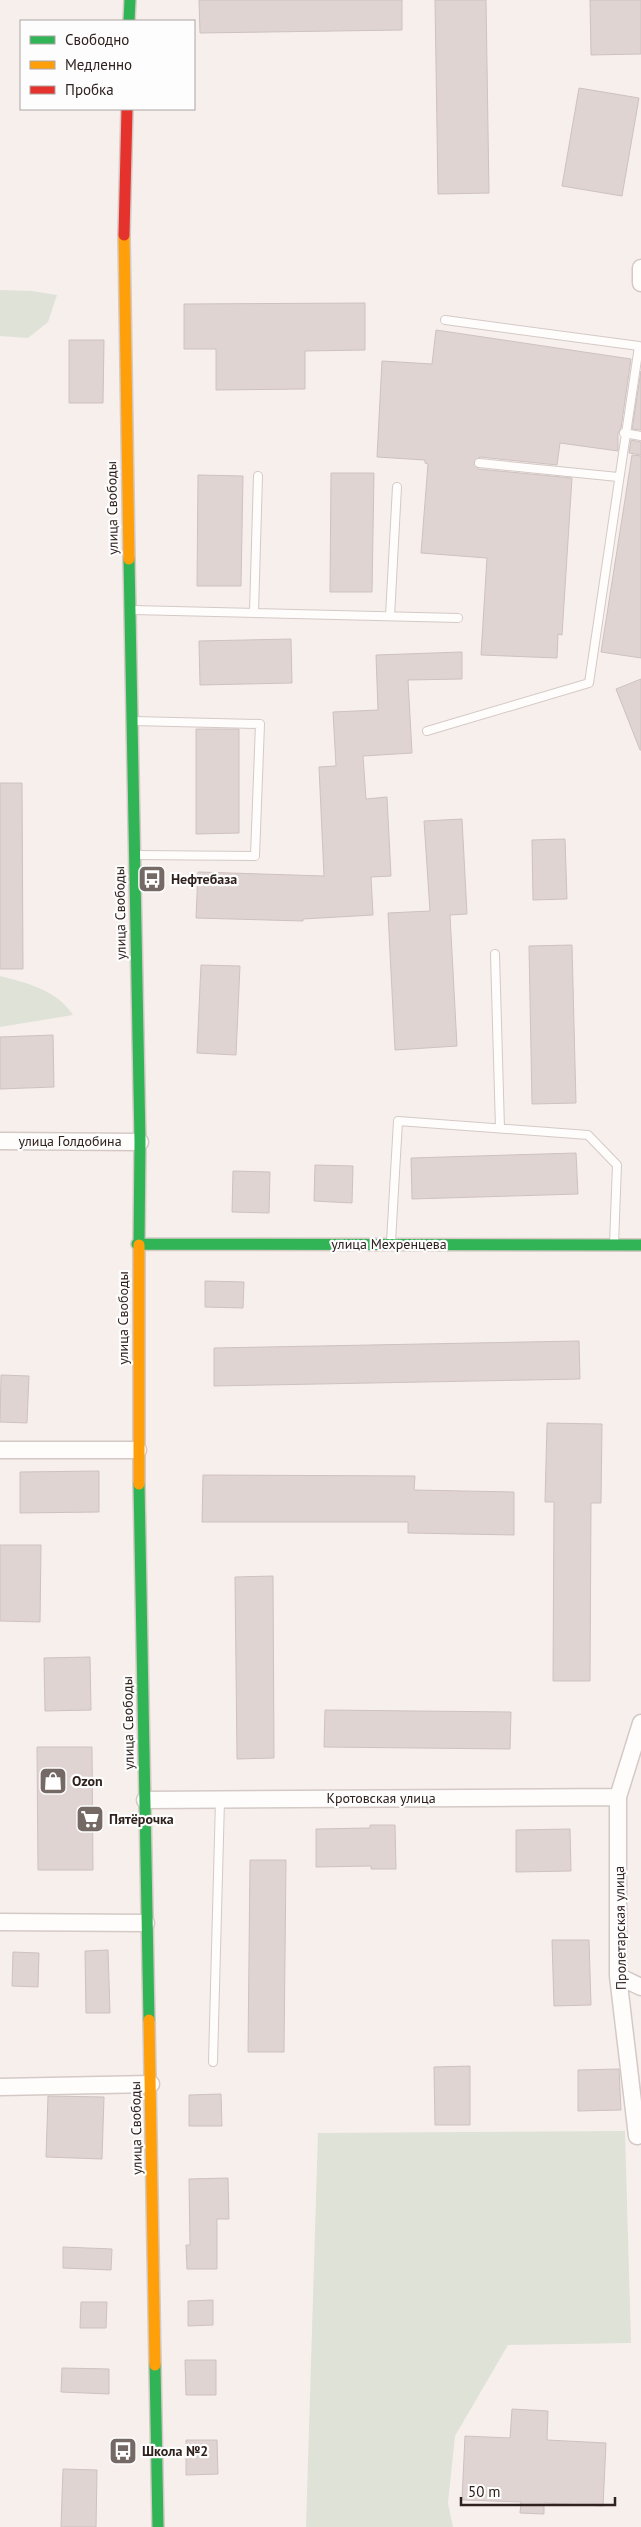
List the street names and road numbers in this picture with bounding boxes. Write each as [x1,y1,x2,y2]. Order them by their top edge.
street label: улица Свободы [102,461,122,555]
street label: улица Свободы [110,866,130,960]
street label: улица Голдобина [18,1132,122,1150]
street label: улица Мехренцева [331,1235,447,1253]
street label: улица Свободы [114,1271,132,1365]
street label: улица Свободы [118,1676,138,1770]
street label: Кротовская улица [326,1789,436,1807]
street label: Пролетарская улица [610,1866,630,1990]
street label: улица Свободы [126,2081,146,2175]

